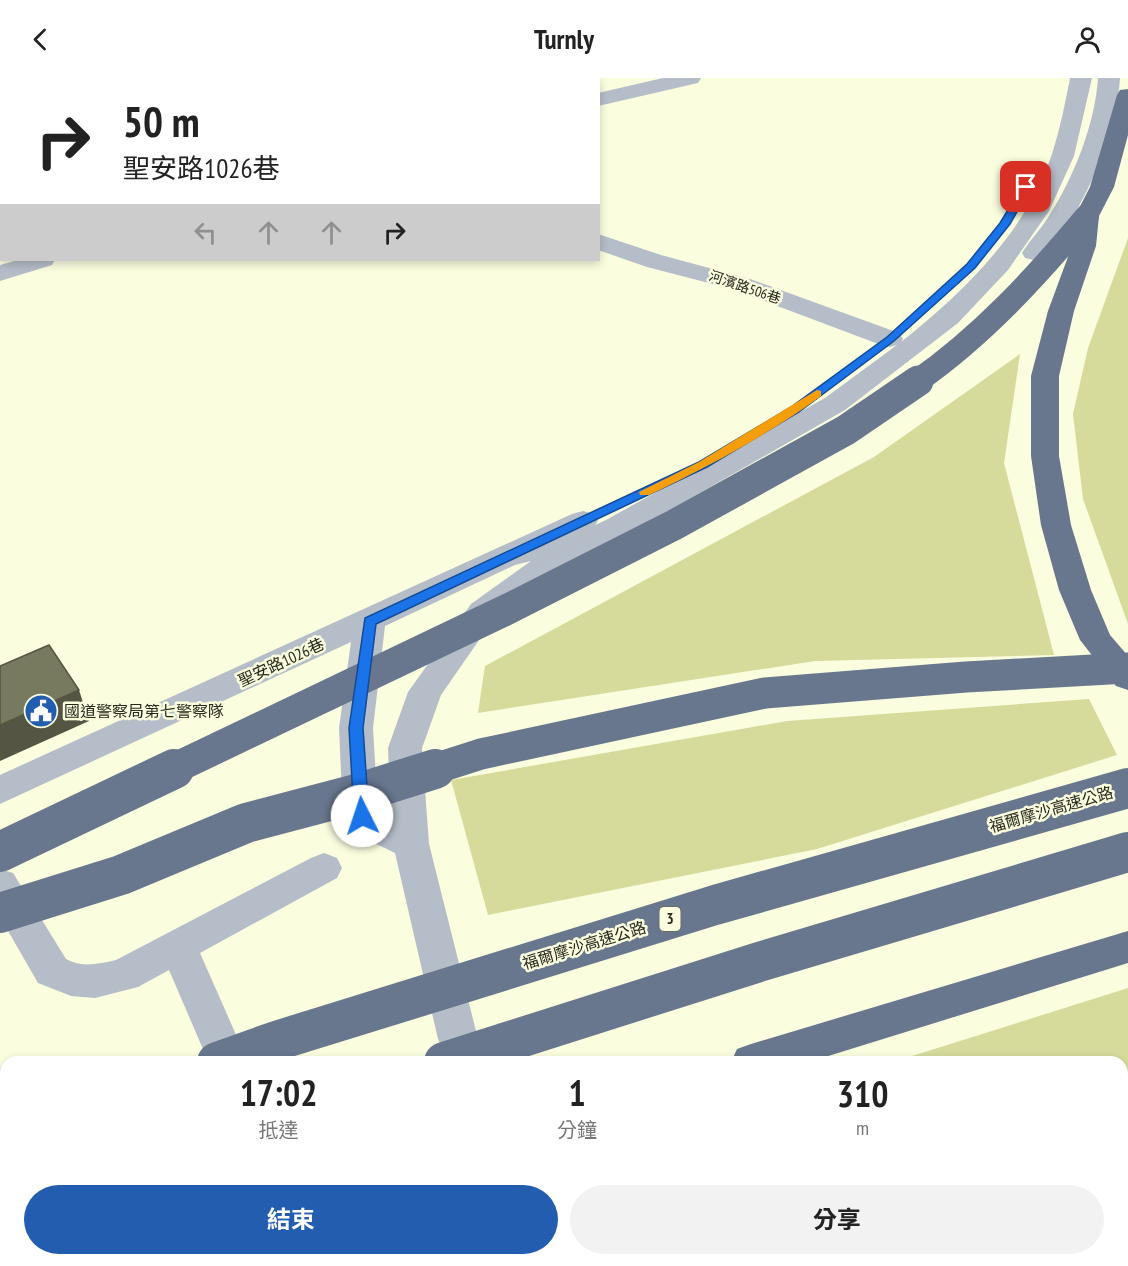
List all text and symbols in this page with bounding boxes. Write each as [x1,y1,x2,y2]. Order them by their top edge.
text: Turnly [534,22,594,56]
icon: back [24,23,57,56]
icon: person [1071,23,1104,56]
text: 50 m [123,94,200,149]
icon: right [24,102,102,180]
text: 聖安路1026巷 [123,151,280,185]
pin [1000,161,1051,212]
icon: arrive [1009,170,1042,203]
icon: left [189,216,222,249]
icon: ahead [252,216,285,249]
icon: ahead [315,216,348,249]
icon: right [378,216,411,249]
street label: 河濱路506巷 [707,266,783,308]
street label: 聖安路1026巷 [235,633,327,691]
public building icon: 國道警察局第七警察隊 [23,693,59,729]
place label: 國道警察局第七警察隊 [64,701,224,721]
street label: 福爾摩沙高速公路 [987,782,1115,836]
position arrow [330,784,394,848]
road number: 3 [660,907,680,931]
street label: 福爾摩沙高速公路 [520,917,648,973]
text: 17:02 [240,1069,318,1116]
text: 1 [569,1069,586,1116]
text: 310 [837,1070,888,1117]
text: m [856,1115,869,1141]
text: 抵達 [259,1117,299,1143]
text: 分鐘 [557,1117,597,1143]
button: 結束 [24,1185,558,1254]
button: 分享 [570,1185,1104,1254]

